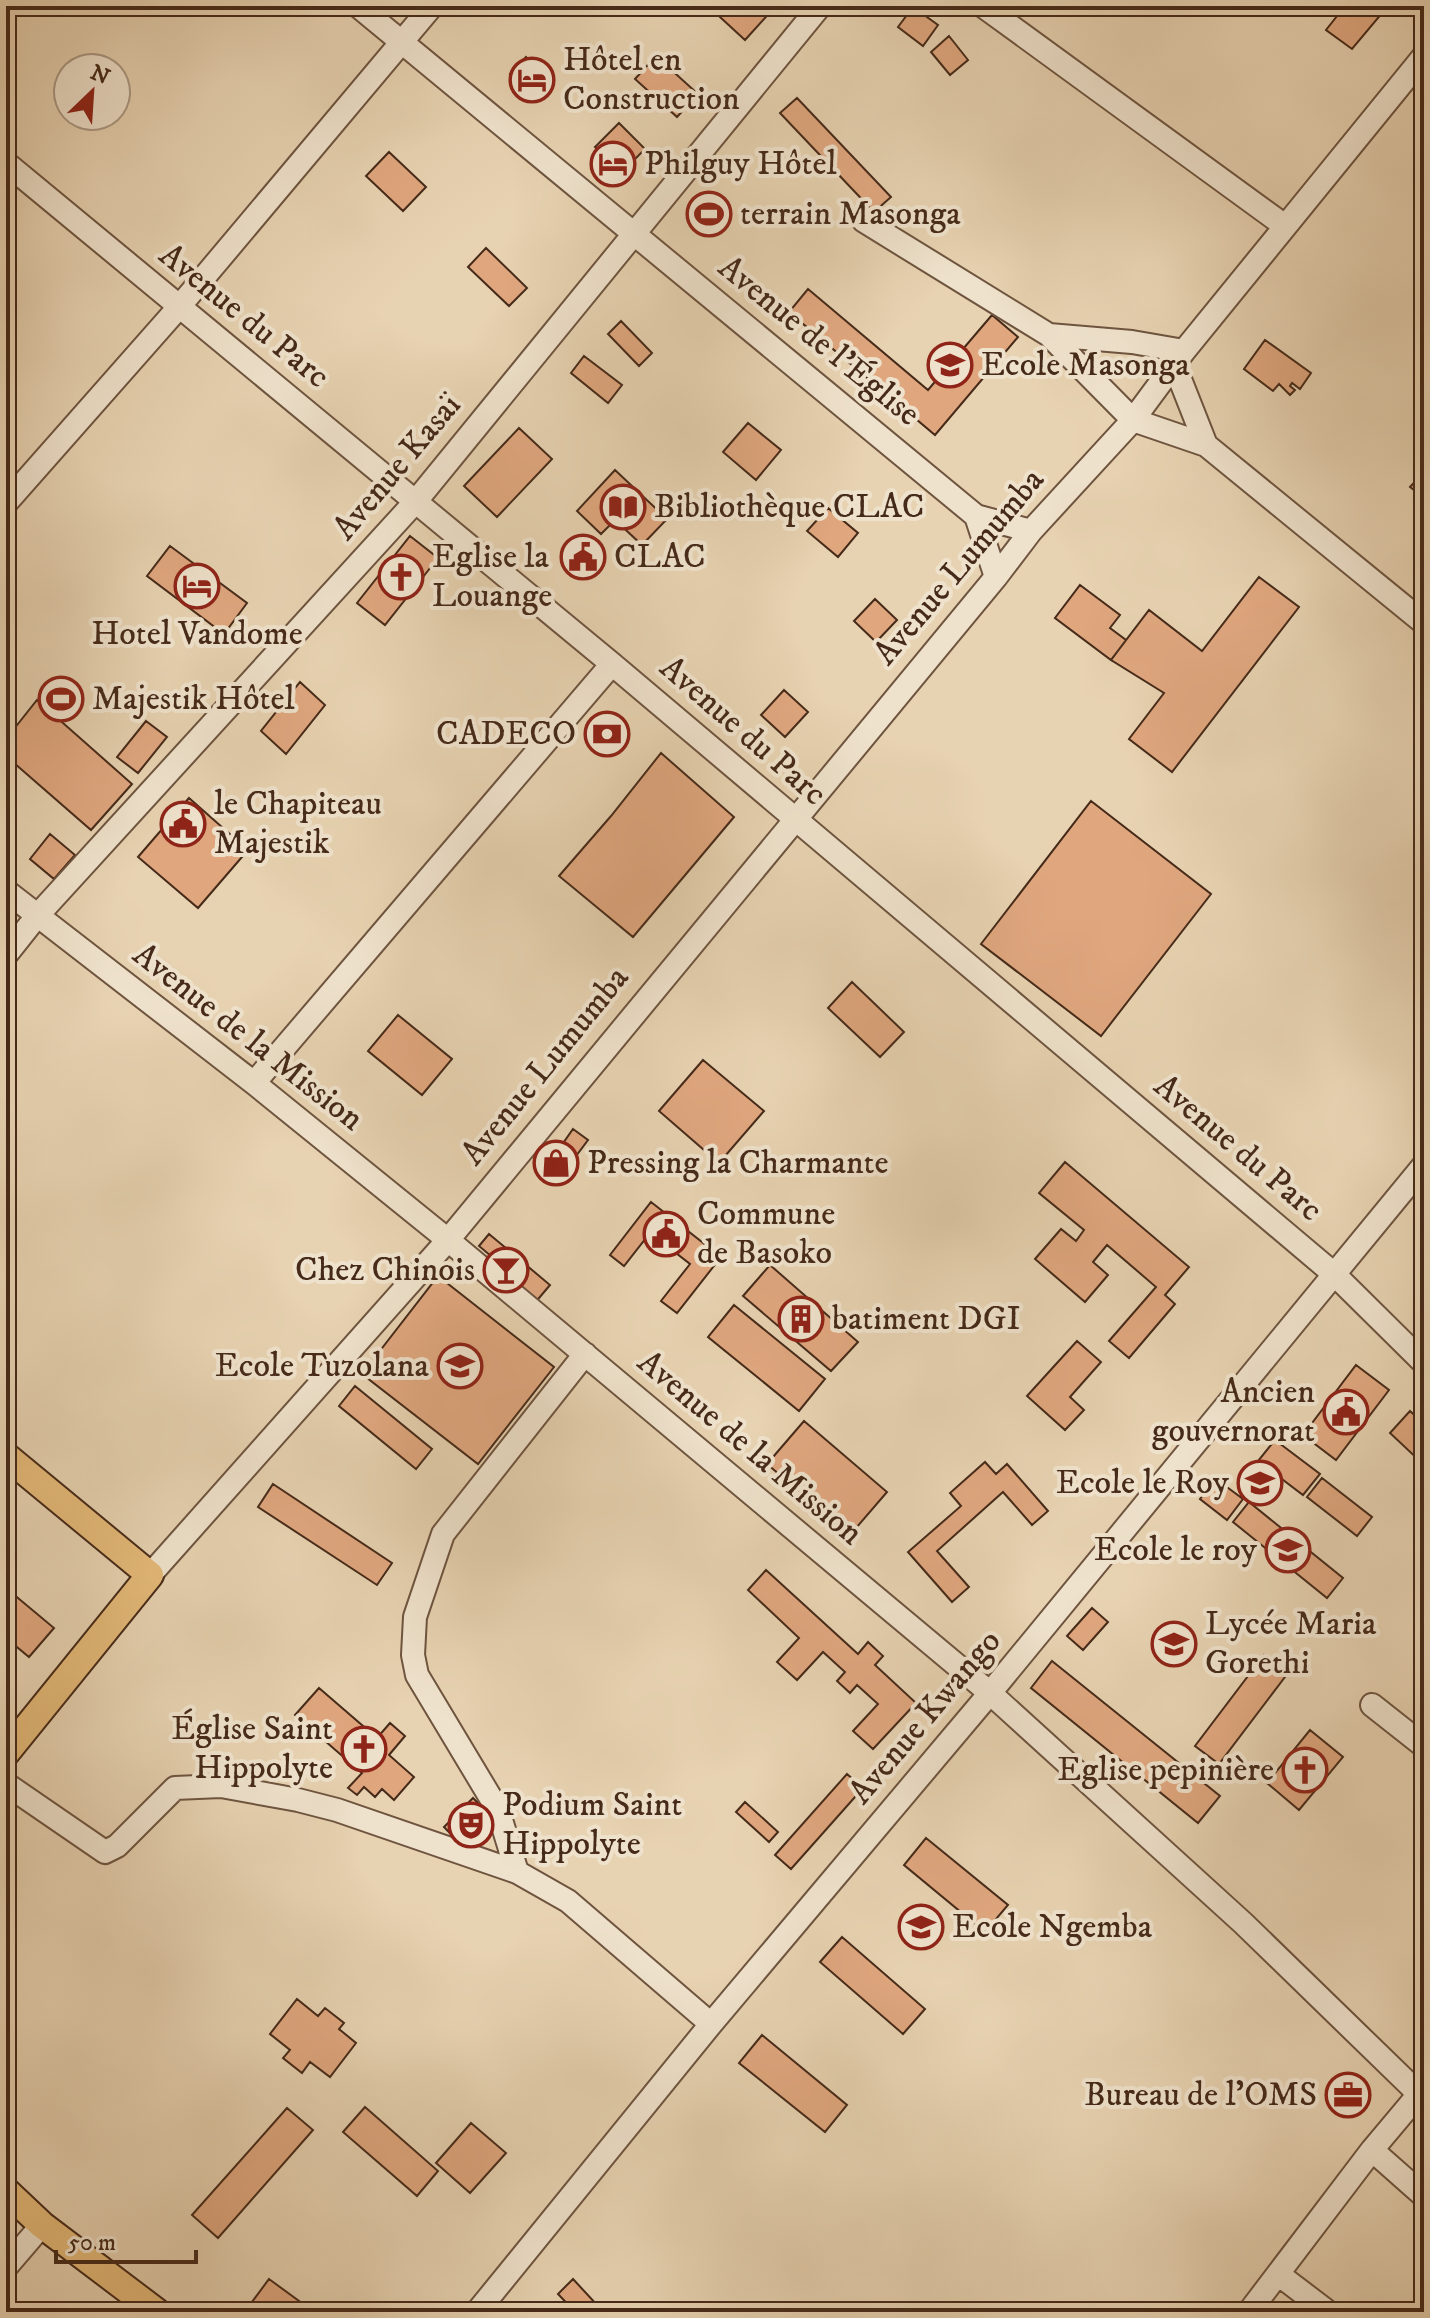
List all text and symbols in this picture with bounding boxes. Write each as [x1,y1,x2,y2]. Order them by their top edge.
place label: Hôtel en Construction [563,39,740,120]
north arrow [52,52,132,132]
hotel icon: Hôtel en Construction [508,56,556,104]
text: N [86,59,114,91]
hotel icon: Philguy Hôtel [589,140,637,188]
place label: Philguy Hôtel [644,143,837,185]
sports icon: terrain Masonga [685,190,733,238]
place label: terrain Masonga [740,193,961,235]
street label: Avenue du Parc [150,234,338,398]
street label: Avenue de l'Église [710,247,928,435]
school or university icon: Ecole Masonga [926,341,974,389]
place label: Ecole Masonga [981,344,1190,386]
street label: Avenue Kasaï [324,384,471,549]
street label: Avenue Lumumba [865,460,1054,674]
library icon: Bibliothèque CLAC [599,483,647,531]
place label: Bibliothèque CLAC [654,486,924,528]
public building icon: CLAC [559,533,607,581]
place label: Eglise la Louange [432,536,552,617]
place label: CLAC [614,536,706,578]
church icon: Eglise la Louange [377,553,425,601]
hotel icon: Hotel Vandome [173,562,221,610]
place label: Hotel Vandome [91,613,303,655]
street label: Avenue du Parc [651,647,835,815]
sports icon: Majestik Hôtel [37,675,85,723]
place label: Majestik Hôtel [92,678,295,720]
bank icon: CADECO [583,710,631,758]
place label: CADECO [436,713,576,755]
place label: le Chapiteau Majestik [214,783,382,864]
public building icon: le Chapiteau Majestik [159,800,207,848]
street label: Avenue de la Mission [124,934,372,1140]
street label: Avenue Lumumba [452,958,638,1174]
street label: Avenue du Parc [1145,1065,1331,1231]
shop icon: Pressing la Charmante [532,1139,580,1187]
place label: Pressing la Charmante [587,1142,889,1184]
place label: Commune de Basoko [697,1193,835,1274]
public building icon: Commune de Basoko [642,1210,690,1258]
bar icon: Chez Chinois [482,1246,530,1294]
place label: Chez Chinois [295,1249,475,1291]
building icon: batiment DGI [777,1295,825,1343]
place label: batiment DGI [832,1298,1020,1340]
school or university icon: Ecole Tuzolana [436,1342,484,1390]
street label: Avenue de la Mission [629,1342,871,1555]
place label: Ecole Tuzolana [215,1345,430,1387]
place label: Ancien gouvernorat [1152,1371,1315,1452]
public building icon: Ancien gouvernorat [1322,1388,1370,1436]
school or university icon: Ecole le Roy [1236,1459,1284,1507]
place label: Ecole le Roy [1056,1462,1230,1504]
school or university icon: Ecole le roy [1264,1526,1312,1574]
place label: Ecole le roy [1094,1529,1258,1571]
place label: Lycée Maria Gorethi [1205,1603,1377,1684]
school or university icon: Lycée Maria Gorethi [1150,1620,1198,1668]
street label: Avenue Kwango [840,1621,1010,1813]
place label: Église Saint Hippolyte [171,1708,333,1789]
church icon: Église Saint Hippolyte [340,1725,388,1773]
church icon: Eglise pepinière [1281,1746,1329,1794]
place label: Eglise pepinière [1057,1749,1274,1791]
place label: Podium Saint Hippolyte [502,1784,682,1865]
theatre icon: Podium Saint Hippolyte [447,1801,495,1849]
school or university icon: Ecole Ngemba [897,1903,945,1951]
place label: Ecole Ngemba [952,1906,1153,1948]
office icon: Bureau de l'OMS [1324,2071,1372,2119]
place label: Bureau de l'OMS [1084,2074,1317,2116]
scale bar [56,2214,196,2264]
text: 50 m [68,2228,116,2258]

